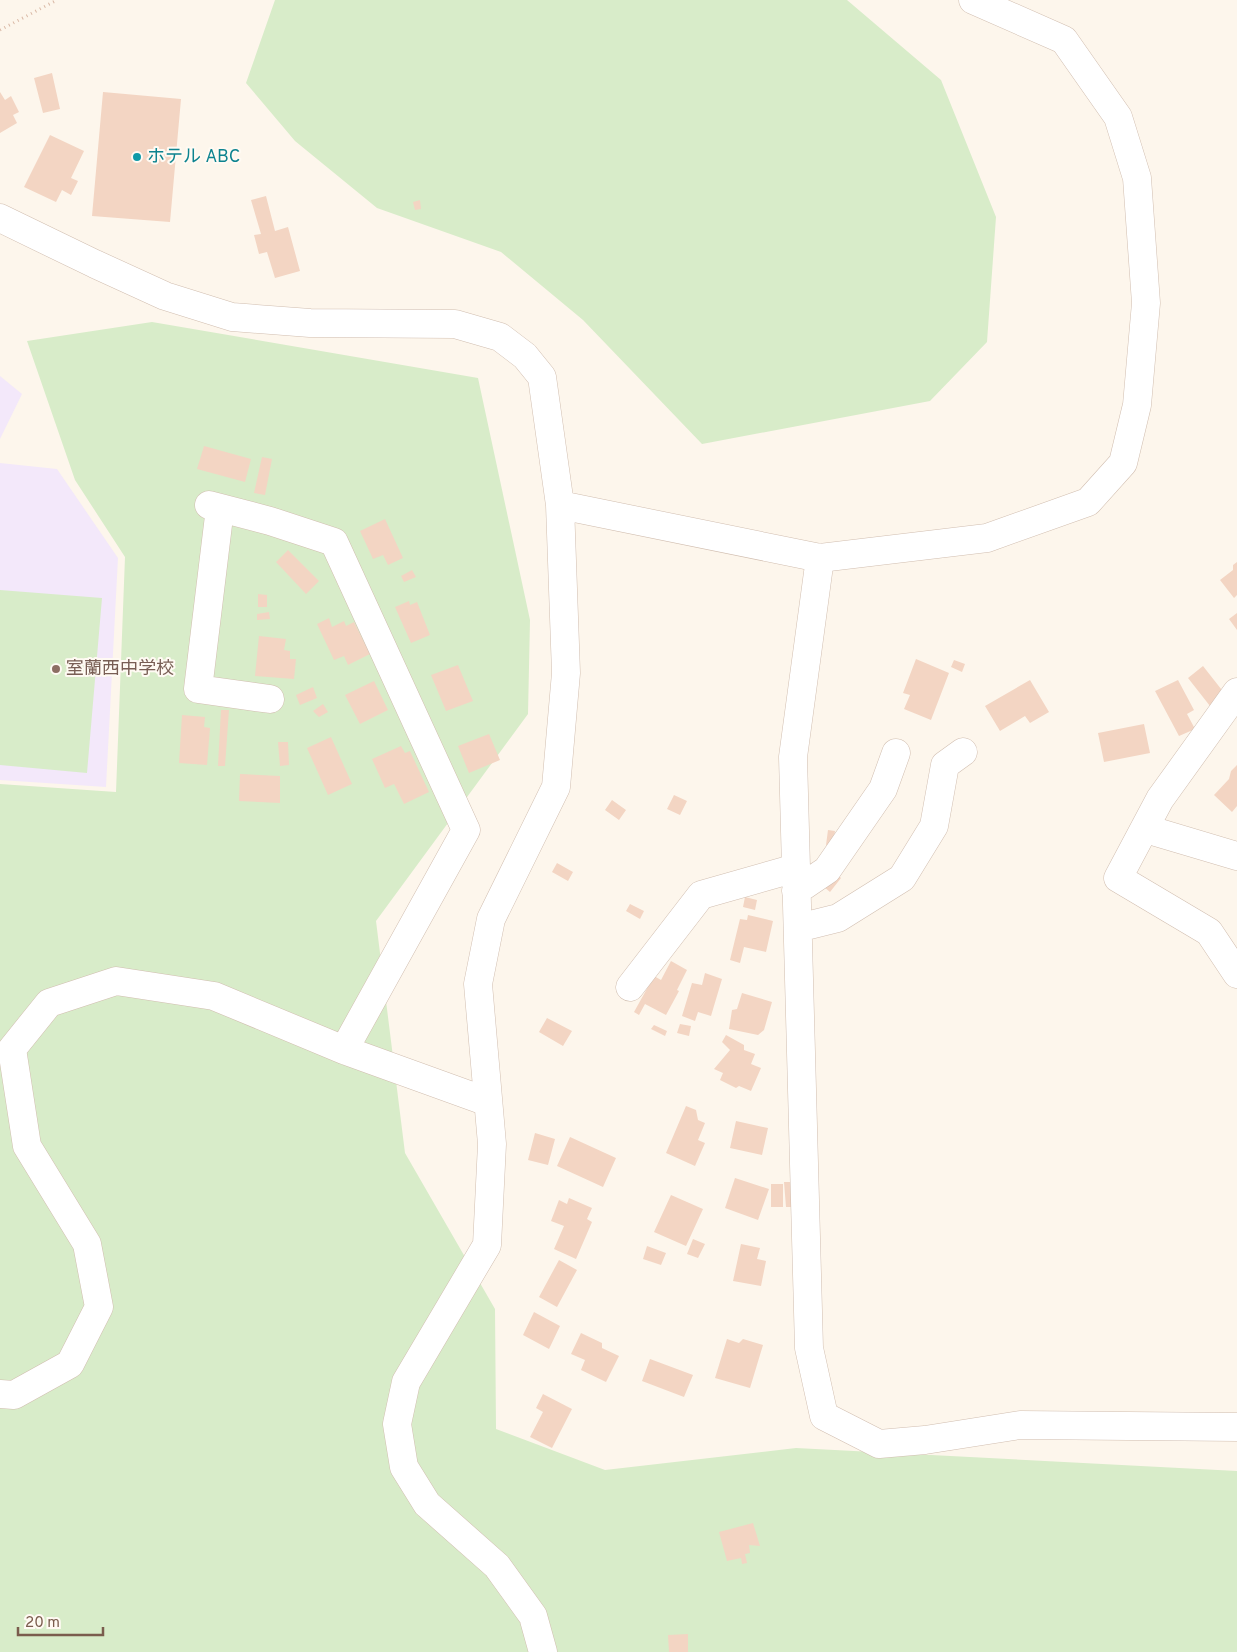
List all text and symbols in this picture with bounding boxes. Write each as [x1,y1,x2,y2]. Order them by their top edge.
place label: ホテル ABC [147,146,240,169]
marker: ホテル ABC [131,151,143,163]
place label: 室蘭西中学校 [66,658,174,681]
marker: 室蘭西中学校 [50,663,62,675]
scale bar [18,1604,102,1636]
text: 20 m [25,1614,60,1633]

